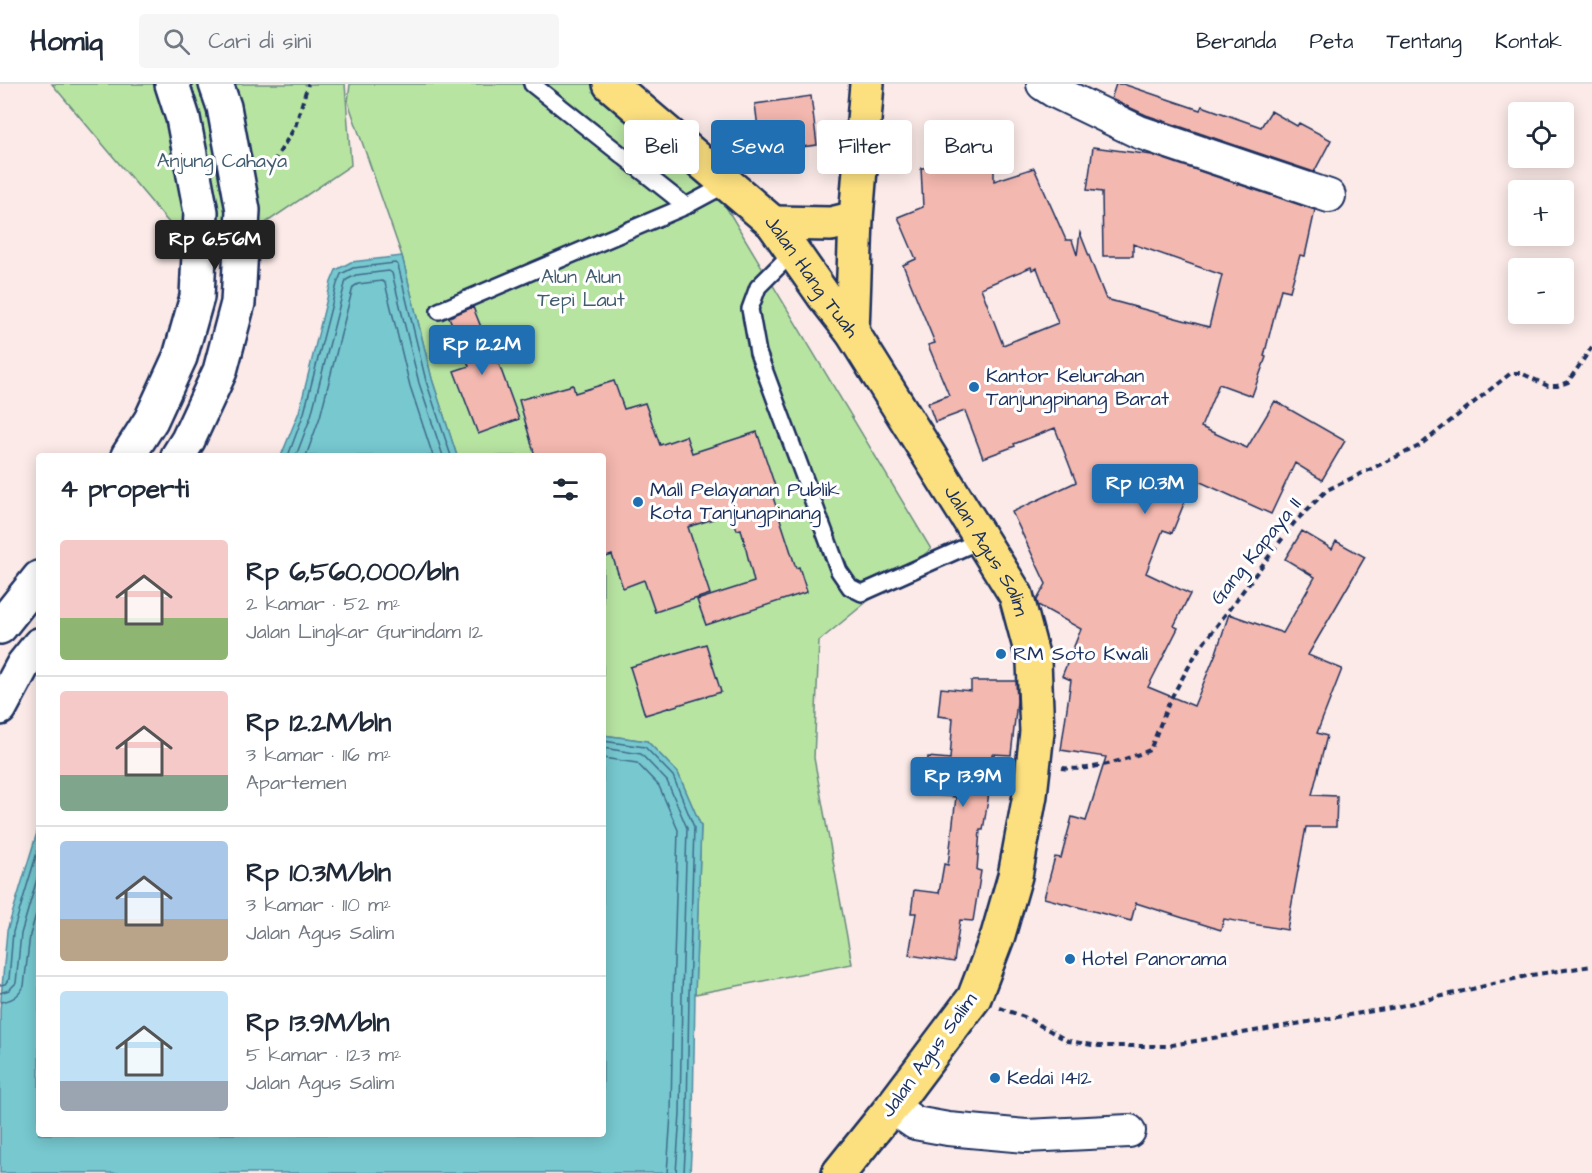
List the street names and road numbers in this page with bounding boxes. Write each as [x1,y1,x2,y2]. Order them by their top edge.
street label: Jalan Hang Tuah [759,208,865,344]
street label: Jalan Agus Salim [937,480,1035,620]
street label: Gang Kapaya II [1204,491,1309,611]
street label: Jalan Agus Salim [874,986,985,1124]

